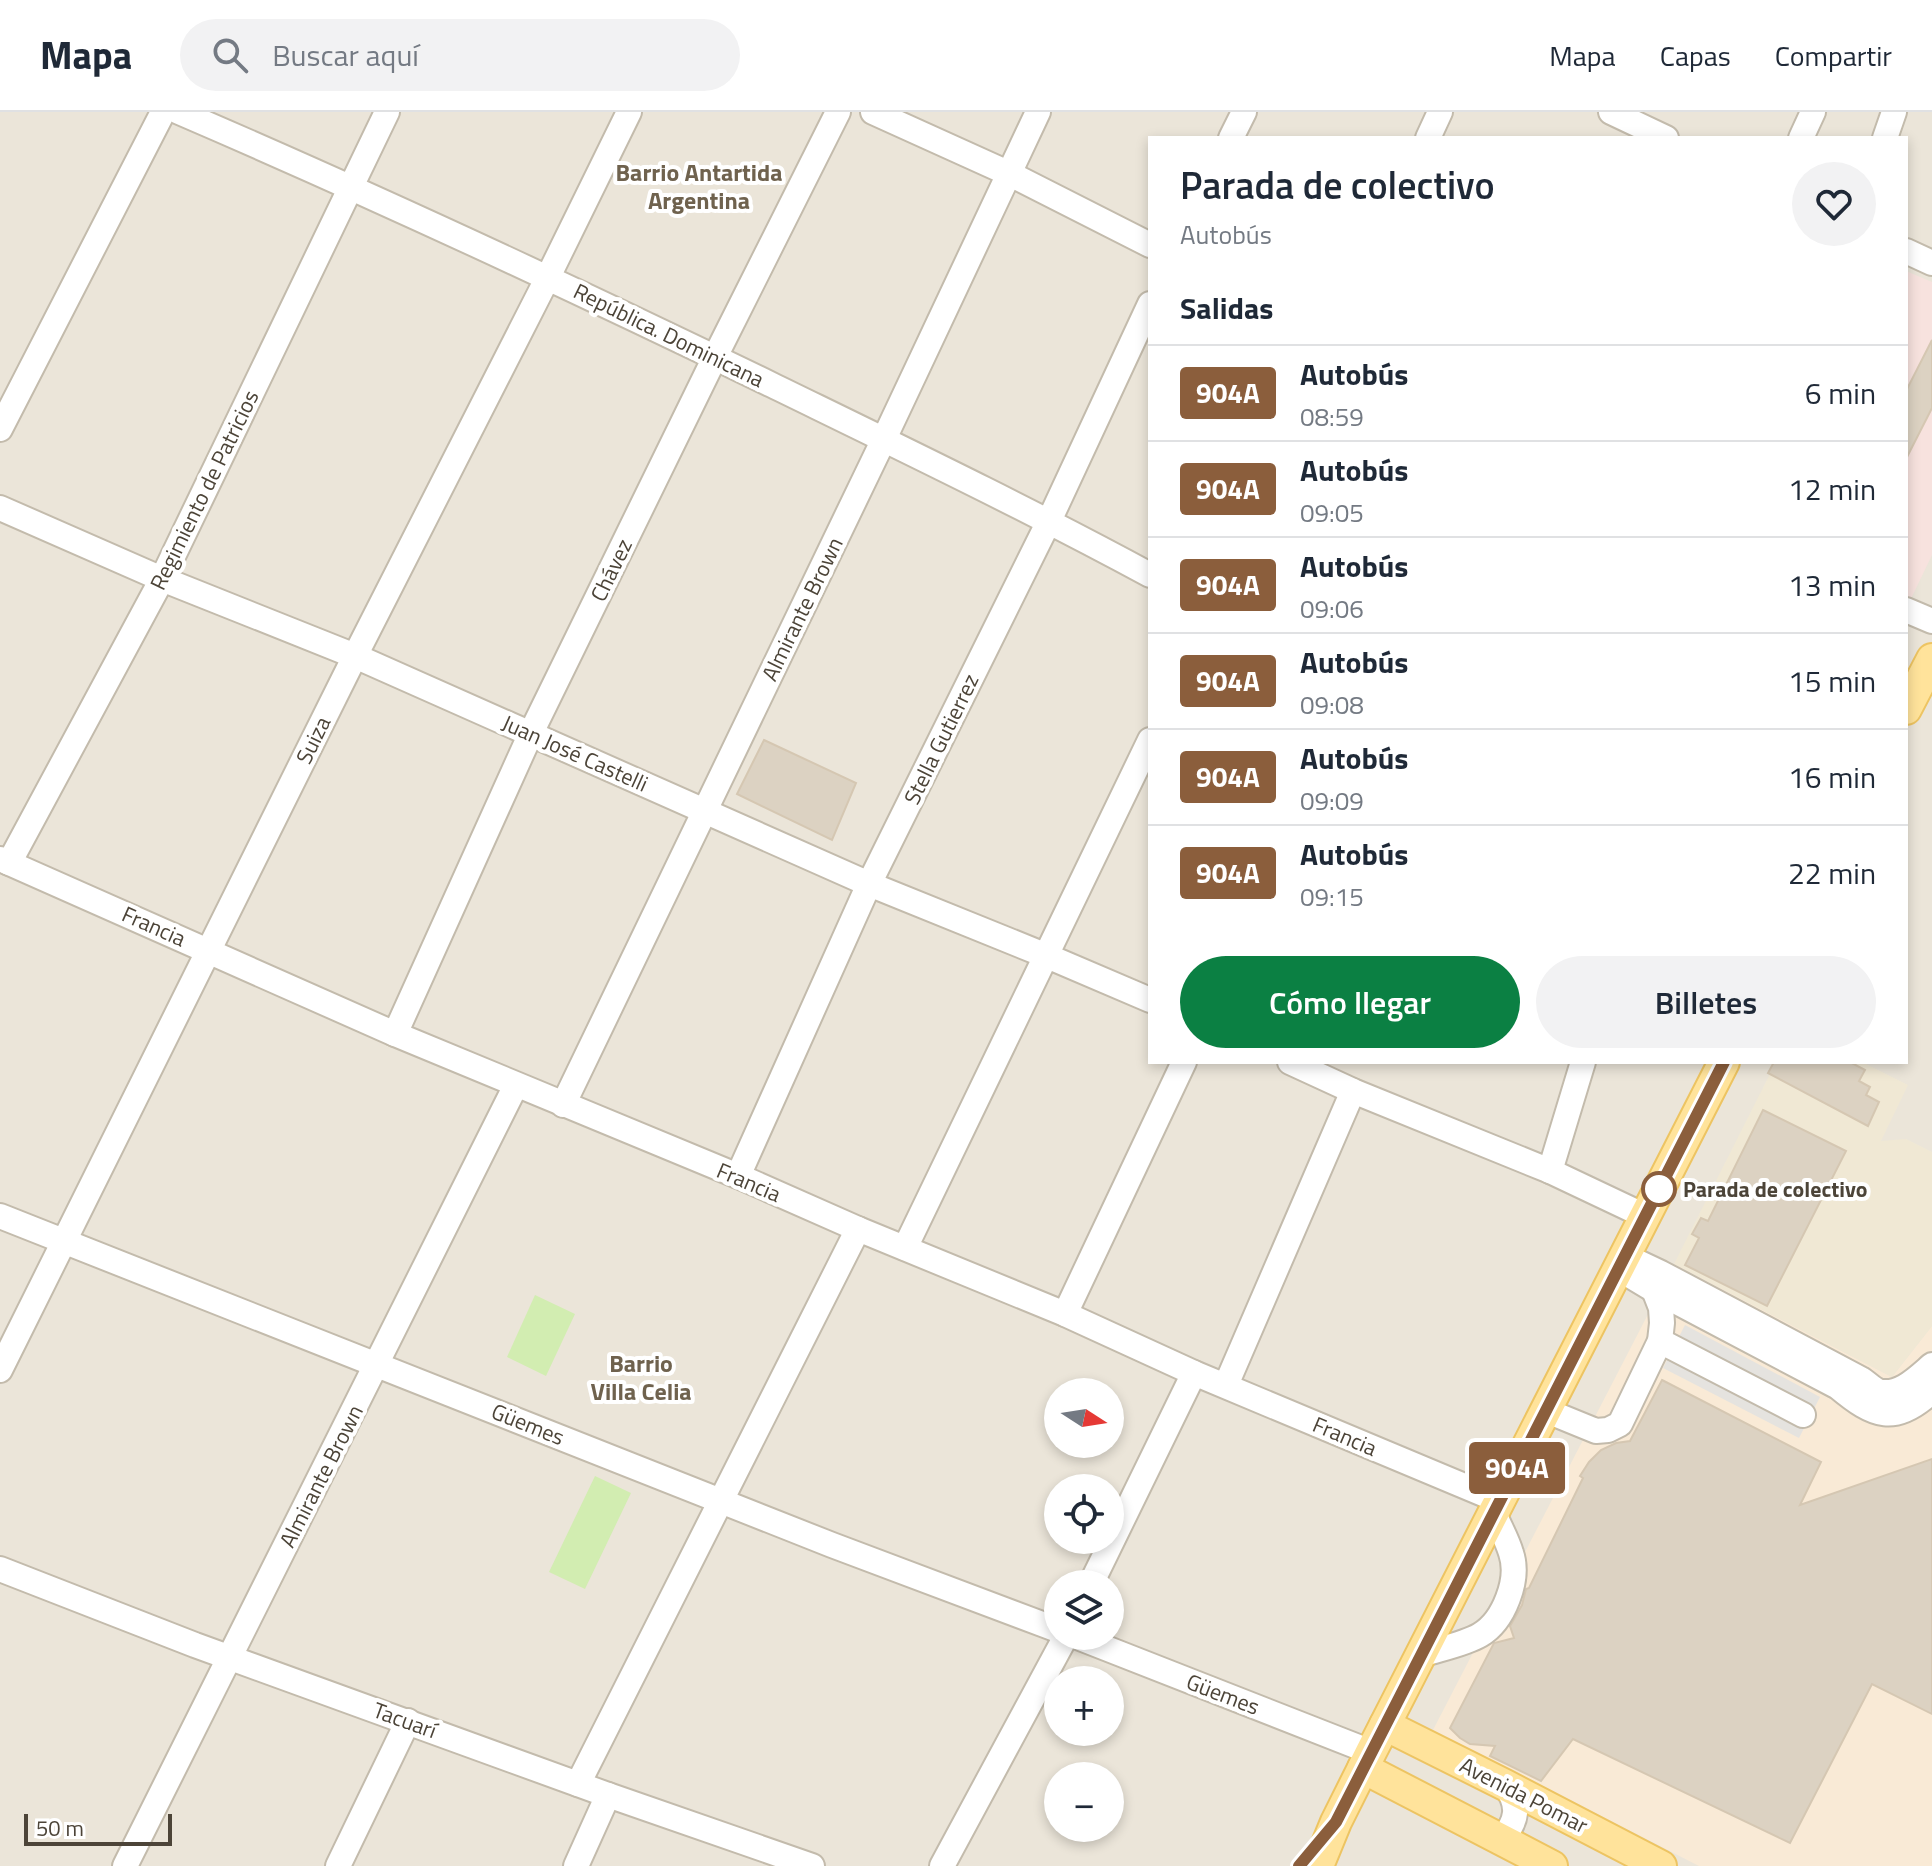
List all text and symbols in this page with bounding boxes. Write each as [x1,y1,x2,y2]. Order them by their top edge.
search box [180,19,740,91]
text: Mapa [40,26,132,84]
text: Buscar aquí [272,32,419,78]
icon: search [208,33,252,77]
text: Mapa [1549,34,1616,77]
text: Capas [1660,34,1731,77]
text: Compartir [1775,34,1892,77]
district label: Barrio Antartida Argentina [616,154,783,218]
text: Parada de colectivo [1180,156,1495,214]
button: heart [1792,162,1876,246]
text: Autobús [1180,215,1272,254]
street label: República. Dominicana [568,274,770,396]
text: Salidas [1180,285,1273,331]
text: Autobús [1300,351,1409,397]
text: 6 min [1805,370,1876,416]
text: 904A [1196,371,1260,414]
street label: Regimiento de Patricios [141,384,267,596]
text: 08:59 [1300,397,1364,436]
text: Autobús [1300,447,1409,493]
text: 12 min [1788,466,1876,512]
text: 904A [1196,467,1260,510]
text: 09:05 [1300,493,1364,532]
street label: Almirante Brown [752,531,852,687]
street label: Chávez [581,533,641,607]
text: Autobús [1300,543,1409,589]
text: 13 min [1788,562,1876,608]
text: 904A [1196,563,1260,606]
text: 09:06 [1300,589,1364,628]
text: Autobús [1300,639,1409,685]
text: 15 min [1788,658,1876,704]
text: 904A [1196,659,1260,702]
street label: Stella Gutierrez [895,668,987,810]
text: 09:08 [1300,685,1364,724]
street label: Juan José Castelli [496,706,654,800]
street label: Suiza [287,710,339,770]
text: Autobús [1300,735,1409,781]
text: 16 min [1788,754,1876,800]
text: 904A [1196,755,1260,798]
text: 09:09 [1300,781,1364,820]
text: Autobús [1300,831,1409,877]
text: 22 min [1788,850,1876,896]
text: 904A [1196,851,1260,894]
text: 09:15 [1300,877,1364,916]
street label: Francia [116,897,192,955]
button: Cómo llegar [1180,956,1520,1048]
button: Billetes [1536,956,1876,1048]
street label: Francia [712,1153,786,1211]
marker: Parada de colectivo [1642,1172,1676,1206]
place label: Parada de colectivo [1683,1172,1867,1206]
district label: Barrio Villa Celia [590,1345,692,1409]
north arrow [1044,1378,1124,1458]
map controls [1044,1378,1124,1842]
street label: Güemes [486,1394,570,1454]
street label: Almirante Brown [270,1399,372,1553]
street label: Francia [1308,1407,1382,1465]
line badge: 904A [1461,1442,1573,1494]
text: 904A [1485,1446,1549,1489]
button: locate [1044,1474,1124,1554]
button: layers [1044,1570,1124,1650]
street label: Güemes [1181,1664,1265,1724]
button: + [1044,1666,1124,1746]
street label: Tacuarí [368,1693,444,1748]
street label: Avenida Pomar [1454,1748,1594,1842]
button: − [1044,1762,1124,1842]
scale bar [24,1810,172,1846]
text: 50 m [36,1811,84,1845]

